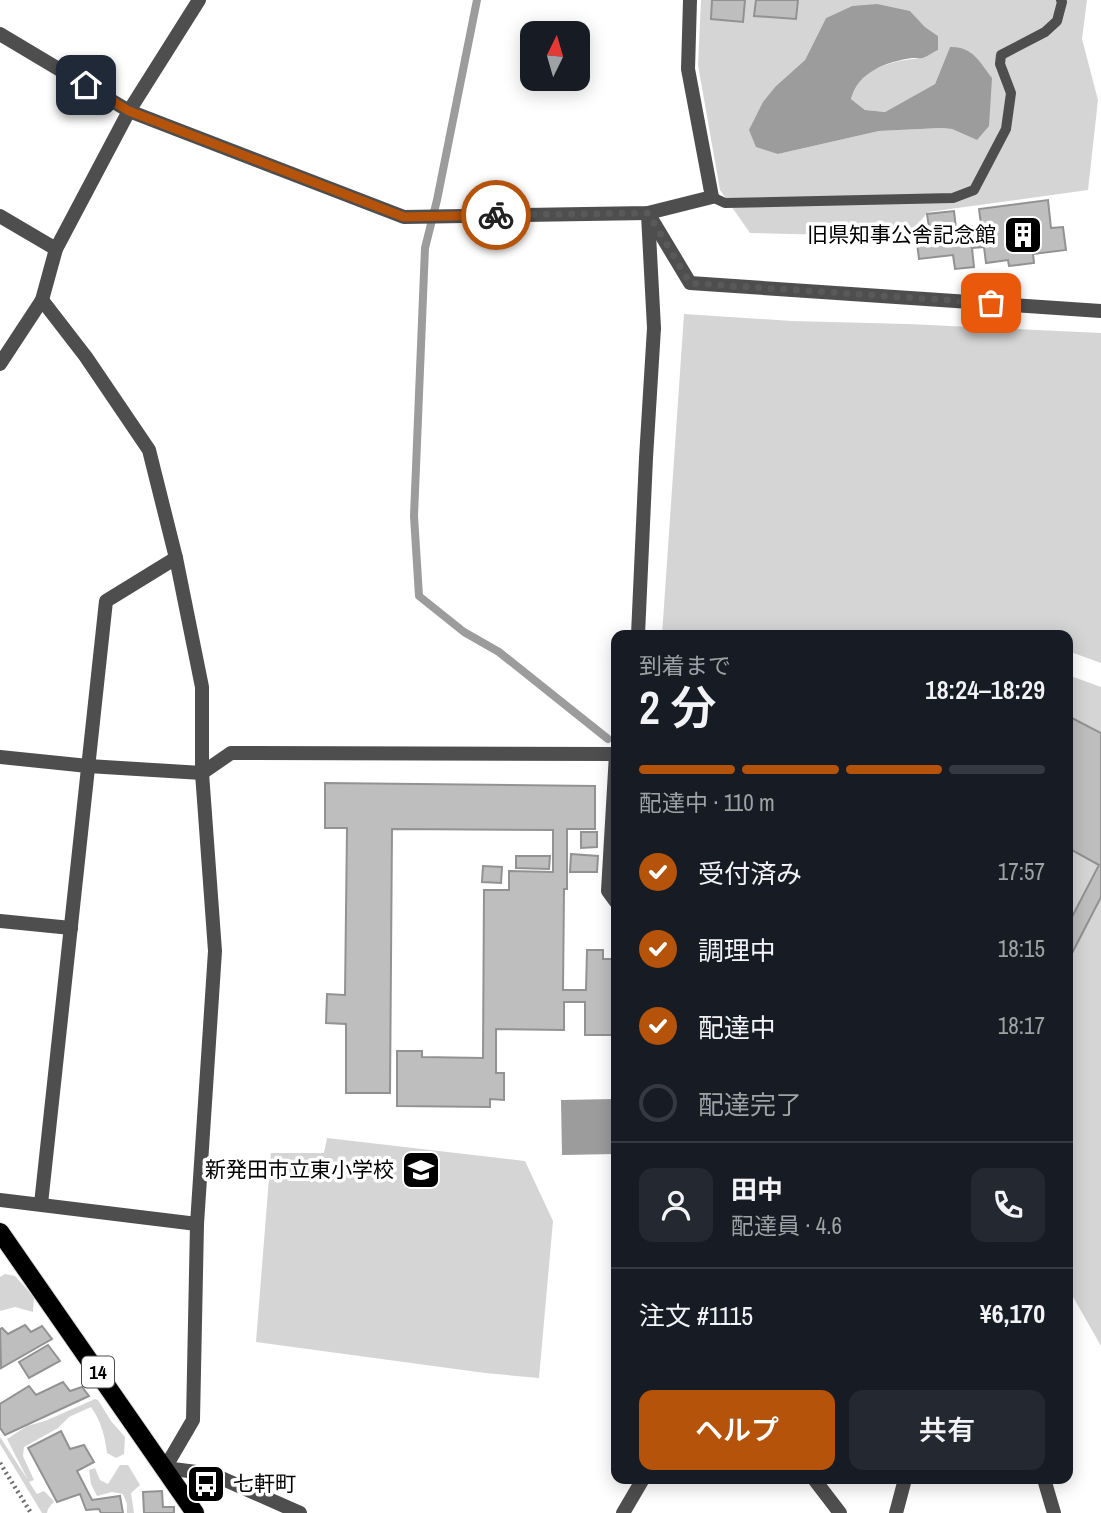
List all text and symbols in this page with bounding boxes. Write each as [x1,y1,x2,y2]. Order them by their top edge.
north arrow [520,21,590,91]
map controls [520,21,590,91]
pin [56,55,116,115]
icon: home [67,66,105,104]
courier [461,180,531,250]
icon: bike [477,196,515,234]
building icon: 旧県知事公舎記念館 [1002,214,1044,256]
place label: 旧県知事公舎記念館 [807,220,996,249]
pin [961,273,1021,333]
icon: bag [972,284,1010,322]
text: 到着まで [639,650,731,681]
text: 18:24–18:29 [925,672,1045,707]
text: 2 分 [639,676,716,738]
text: 配達中 · 110 m [639,787,775,818]
icon: check [639,853,677,891]
text: 受付済み [698,856,802,891]
text: 17:57 [998,856,1045,887]
icon: check [639,930,677,968]
text: 調理中 [698,933,776,968]
text: 18:15 [998,933,1045,964]
icon: check [639,1007,677,1045]
text: 配達中 [698,1010,776,1045]
text: 18:17 [998,1010,1045,1041]
text: 配達完了 [698,1087,802,1122]
school or university icon: 新発田市立東小学校 [400,1149,442,1191]
place label: 新発田市立東小学校 [205,1155,394,1184]
button: person [639,1168,713,1242]
button: phone [971,1168,1045,1242]
text: 田中 [731,1172,783,1207]
text: 配達員 · 4.6 [731,1210,842,1241]
text: ¥6,170 [980,1296,1045,1331]
text: 注文 #1115 [639,1298,753,1333]
road number: 14 [82,1356,114,1388]
button: ヘルプ [639,1390,835,1470]
button: 共有 [849,1390,1045,1470]
bus stop icon: 七軒町 [185,1463,227,1505]
place label: 七軒町 [233,1469,296,1498]

